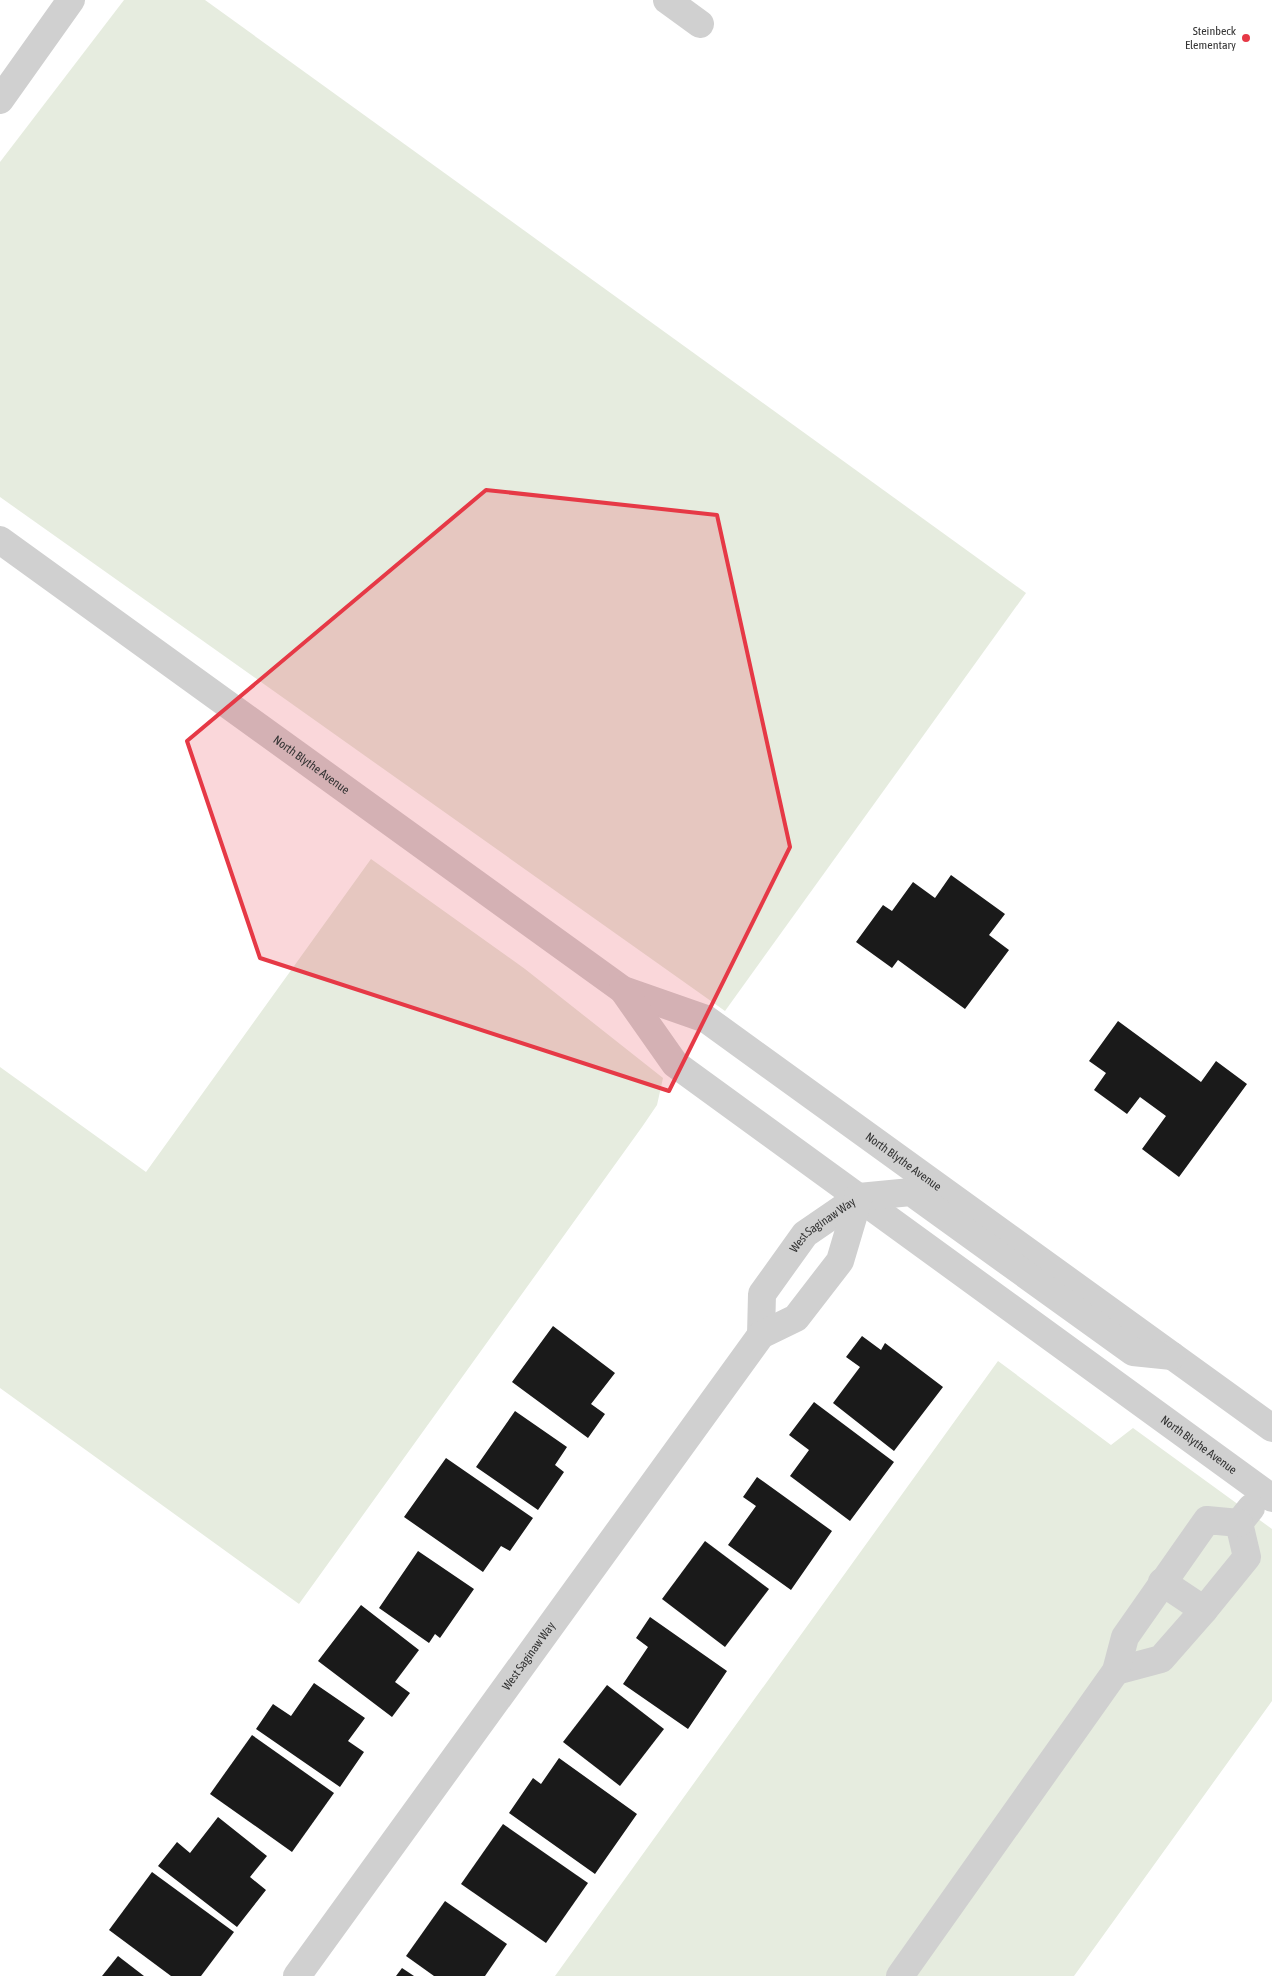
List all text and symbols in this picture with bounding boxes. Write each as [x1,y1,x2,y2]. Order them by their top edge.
place label: Steinbeck Elementary [1185,24,1237,52]
marker: Steinbeck Elementary [1240,32,1252,44]
street label: North Blythe Avenue [271,733,352,797]
street label: North Blythe Avenue [863,1129,944,1194]
street label: West Saginaw Way [787,1195,858,1255]
street label: North Blythe Avenue [1158,1413,1239,1477]
street label: West Saginaw Way [499,1619,558,1693]

